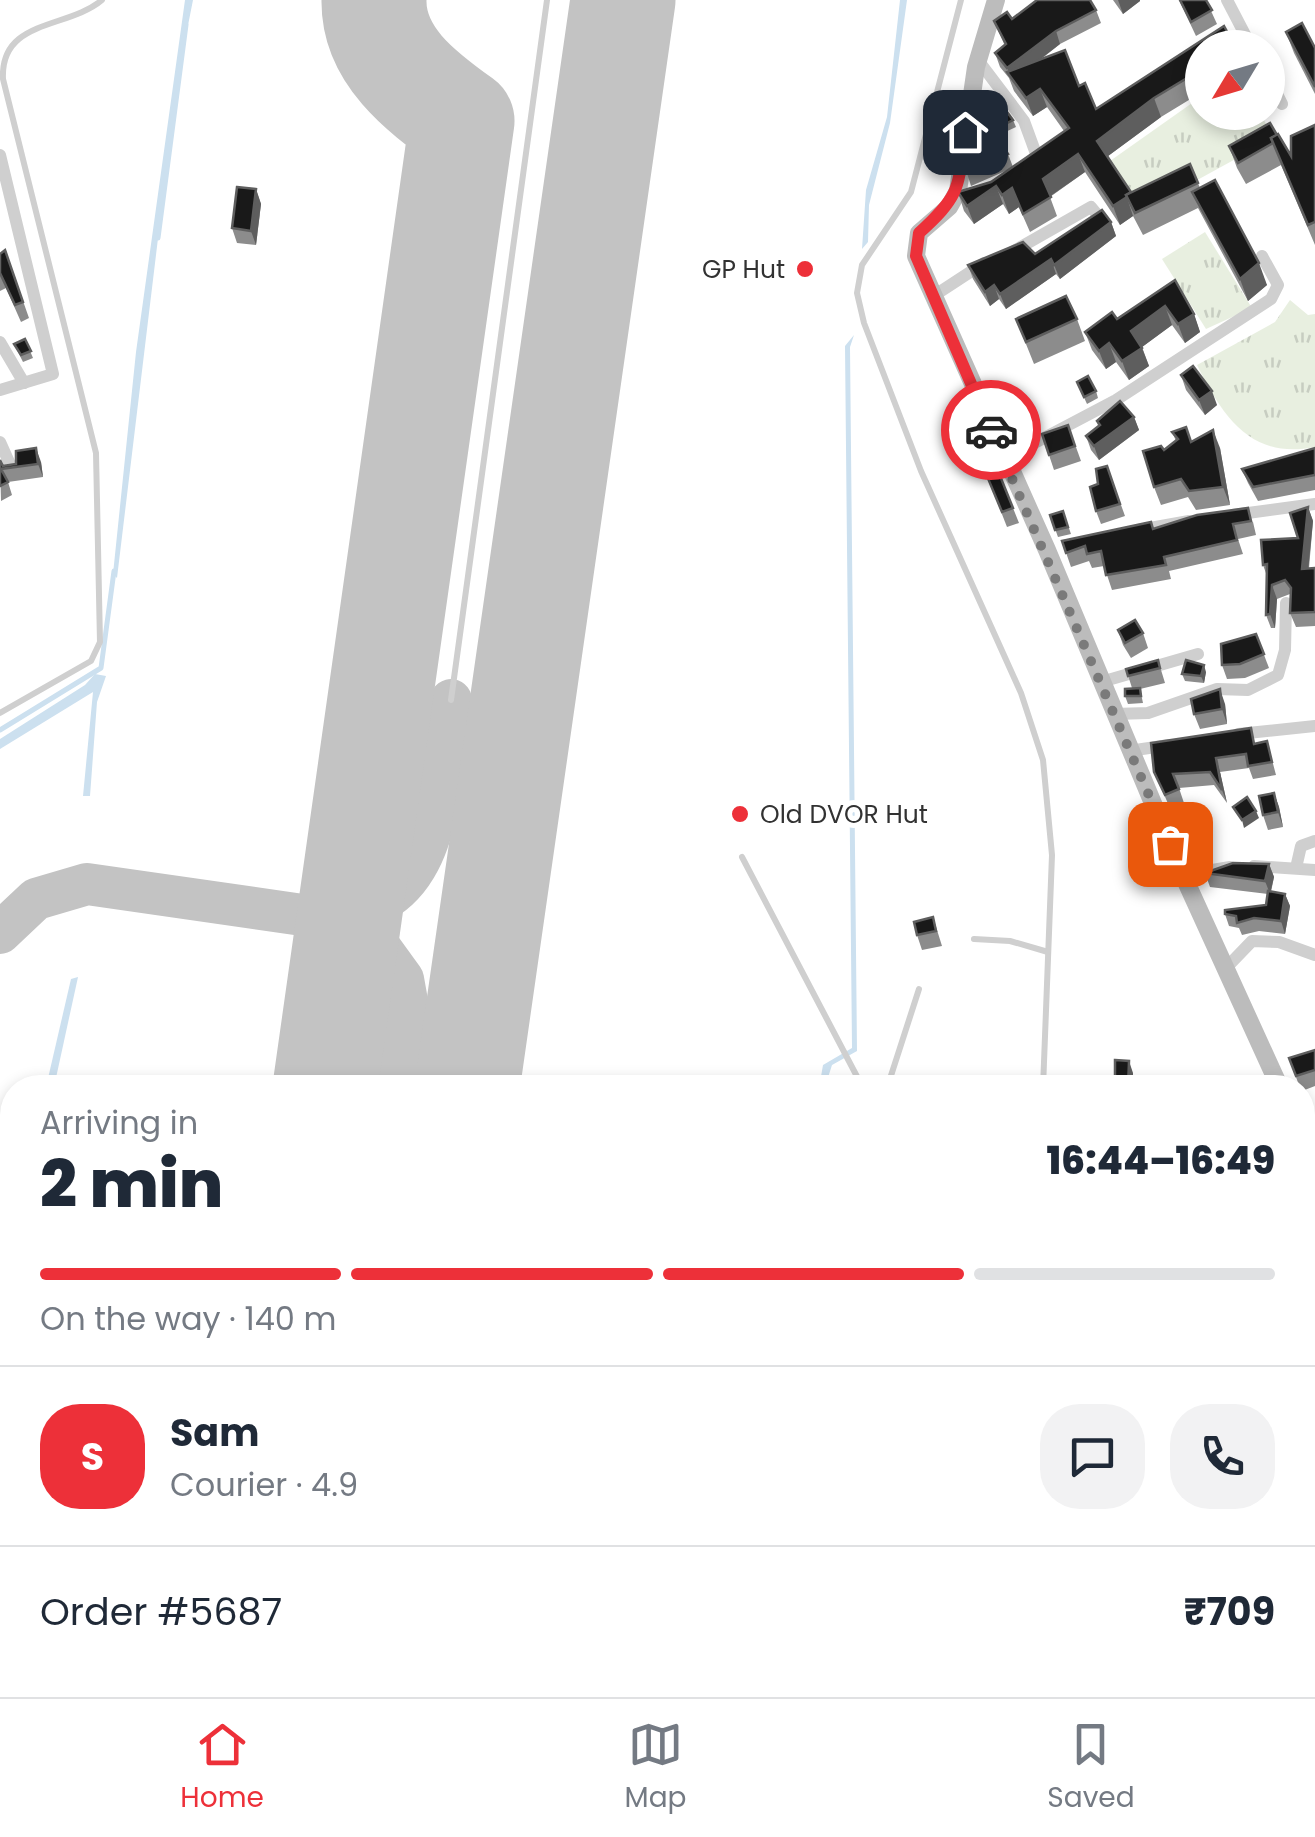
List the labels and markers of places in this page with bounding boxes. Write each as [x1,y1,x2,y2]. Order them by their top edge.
pin [923,90,1008,175]
place label: GP Hut [702,252,785,287]
marker: GP Hut [794,258,816,280]
place label: Old DVOR Hut [760,797,928,832]
pin [1128,802,1213,887]
marker: Old DVOR Hut [729,803,751,825]

